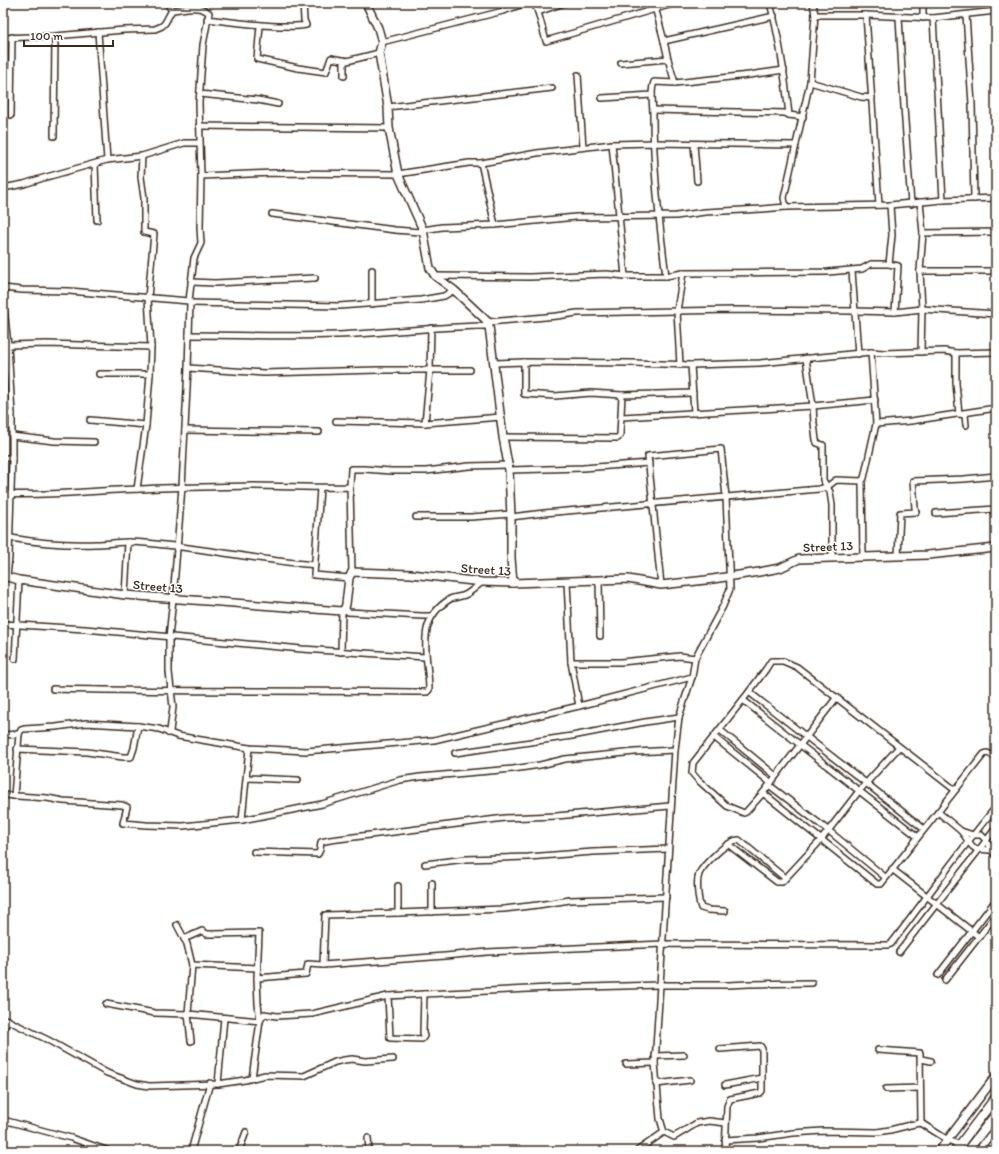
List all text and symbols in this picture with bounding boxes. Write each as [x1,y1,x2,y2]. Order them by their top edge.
scale bar [24,22,113,48]
text: 100 m [30,29,63,43]
street label: Street 13 [803,538,853,555]
street label: Street 13 [460,560,512,579]
street label: Street 13 [132,577,184,596]

